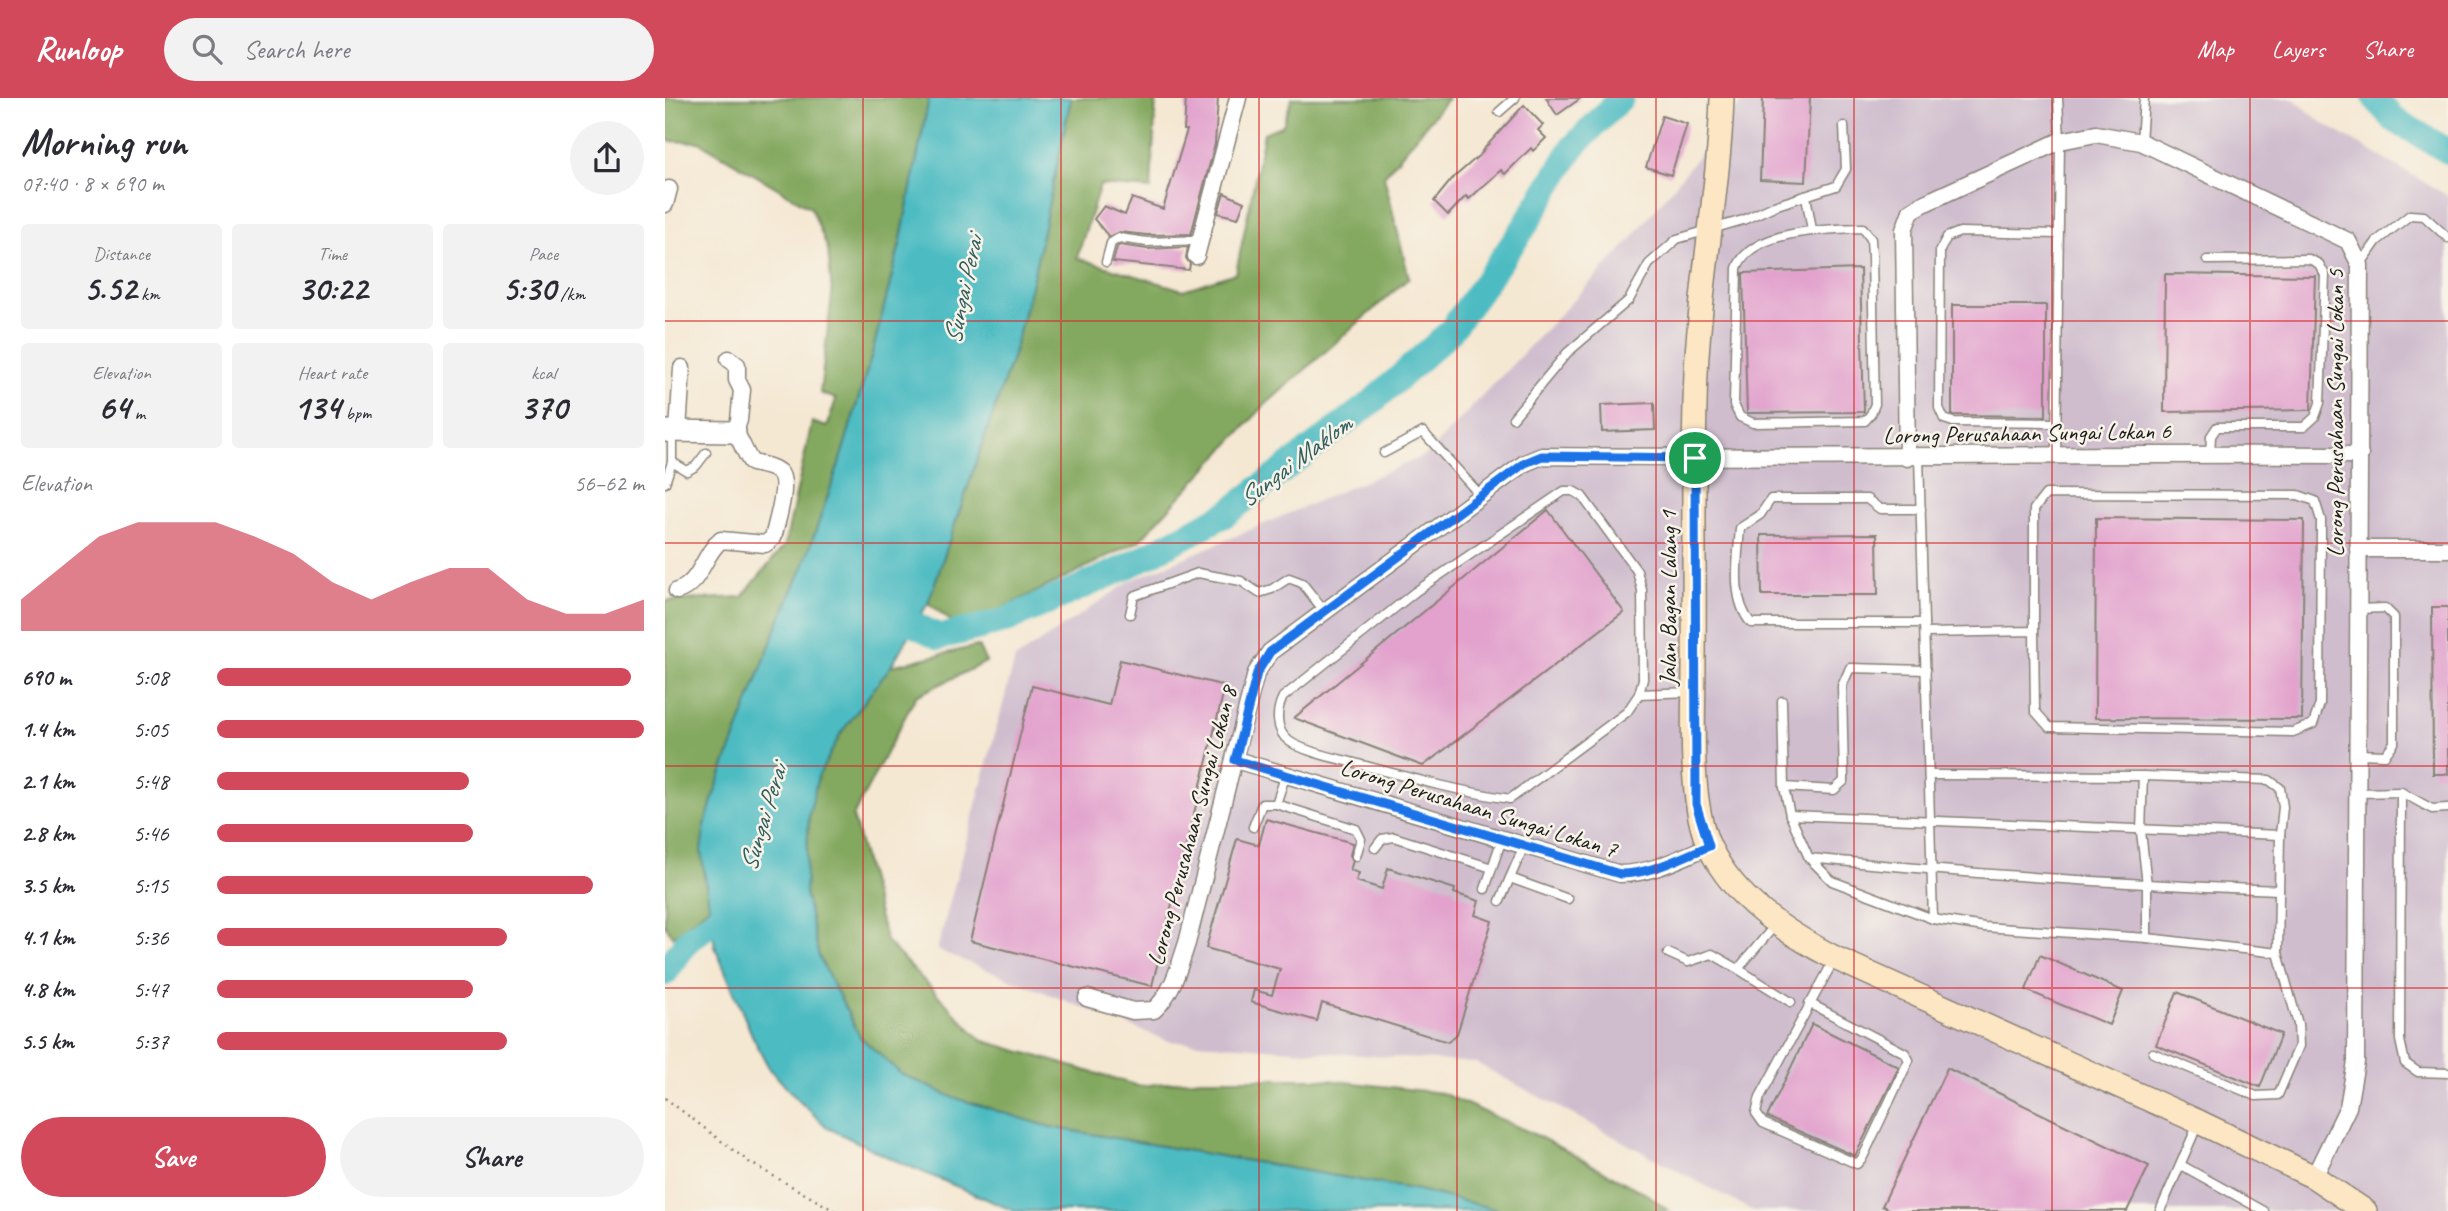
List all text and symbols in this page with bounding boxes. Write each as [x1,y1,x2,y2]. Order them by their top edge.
search box [164,18,654,81]
text: Runloop [35,28,122,70]
icon: search [188,30,226,68]
text: Search here [244,33,349,66]
text: Map [2197,34,2234,64]
text: Layers [2272,34,2325,64]
text: Share [2363,34,2413,64]
text: Morning run [21,119,187,166]
button: share [570,121,644,195]
text: 07:40 · 8 × 690 m [21,169,164,198]
water label: Sungai Perai [936,227,992,347]
text: Distance [93,242,150,266]
text: Time [318,242,347,266]
text: Pace [529,242,558,266]
text: 5.52 [83,266,136,311]
text: 30:22 [298,266,367,311]
text: 5:30 [502,266,556,311]
street label: Lorong Perusahaan Sungai Lokan 5 [2320,268,2350,557]
text: km [136,282,160,306]
text: /km [556,282,585,306]
text: Elevation [92,361,151,385]
text: Heart rate [298,361,367,385]
text: kcal [531,361,556,385]
text: 64 [98,385,130,430]
text: 134 [294,385,341,430]
text: 370 [520,385,567,430]
text: m [130,401,145,425]
text: bpm [341,401,371,425]
water label: Sungai Maklom [1232,406,1361,514]
street label: Lorong Perusahaan Sungai Lokan 6 [1883,415,2172,451]
pin [1665,428,1725,488]
icon: arrive [1676,439,1714,477]
text: Elevation [21,469,92,498]
text: 56–62 m [574,469,644,498]
street label: Jalan Bagan Lalang 1 [1653,509,1683,687]
text: 690 m [21,663,71,692]
text: 5:08 [133,663,169,692]
street label: Lorong Perusahaan Sungai Lokan 8 [1140,681,1244,969]
text: 1.4 km [21,715,75,744]
text: 5:05 [133,715,169,744]
street label: Lorong Perusahaan Sungai Lokan 7 [1337,752,1622,865]
water label: Sungai Perai [731,755,796,875]
text: 2.1 km [21,767,75,796]
text: 5:48 [133,767,169,796]
text: 2.8 km [21,819,75,848]
text: 5:46 [133,819,169,848]
text: 3.5 km [21,871,74,900]
text: 5:15 [133,871,169,900]
text: 4.1 km [21,923,75,952]
text: 5:36 [133,923,169,952]
text: 4.8 km [21,975,75,1004]
text: 5:47 [133,975,169,1004]
text: 5.5 km [21,1027,74,1056]
text: 5:37 [133,1027,169,1056]
button: Save [21,1117,326,1197]
button: Share [340,1117,644,1197]

